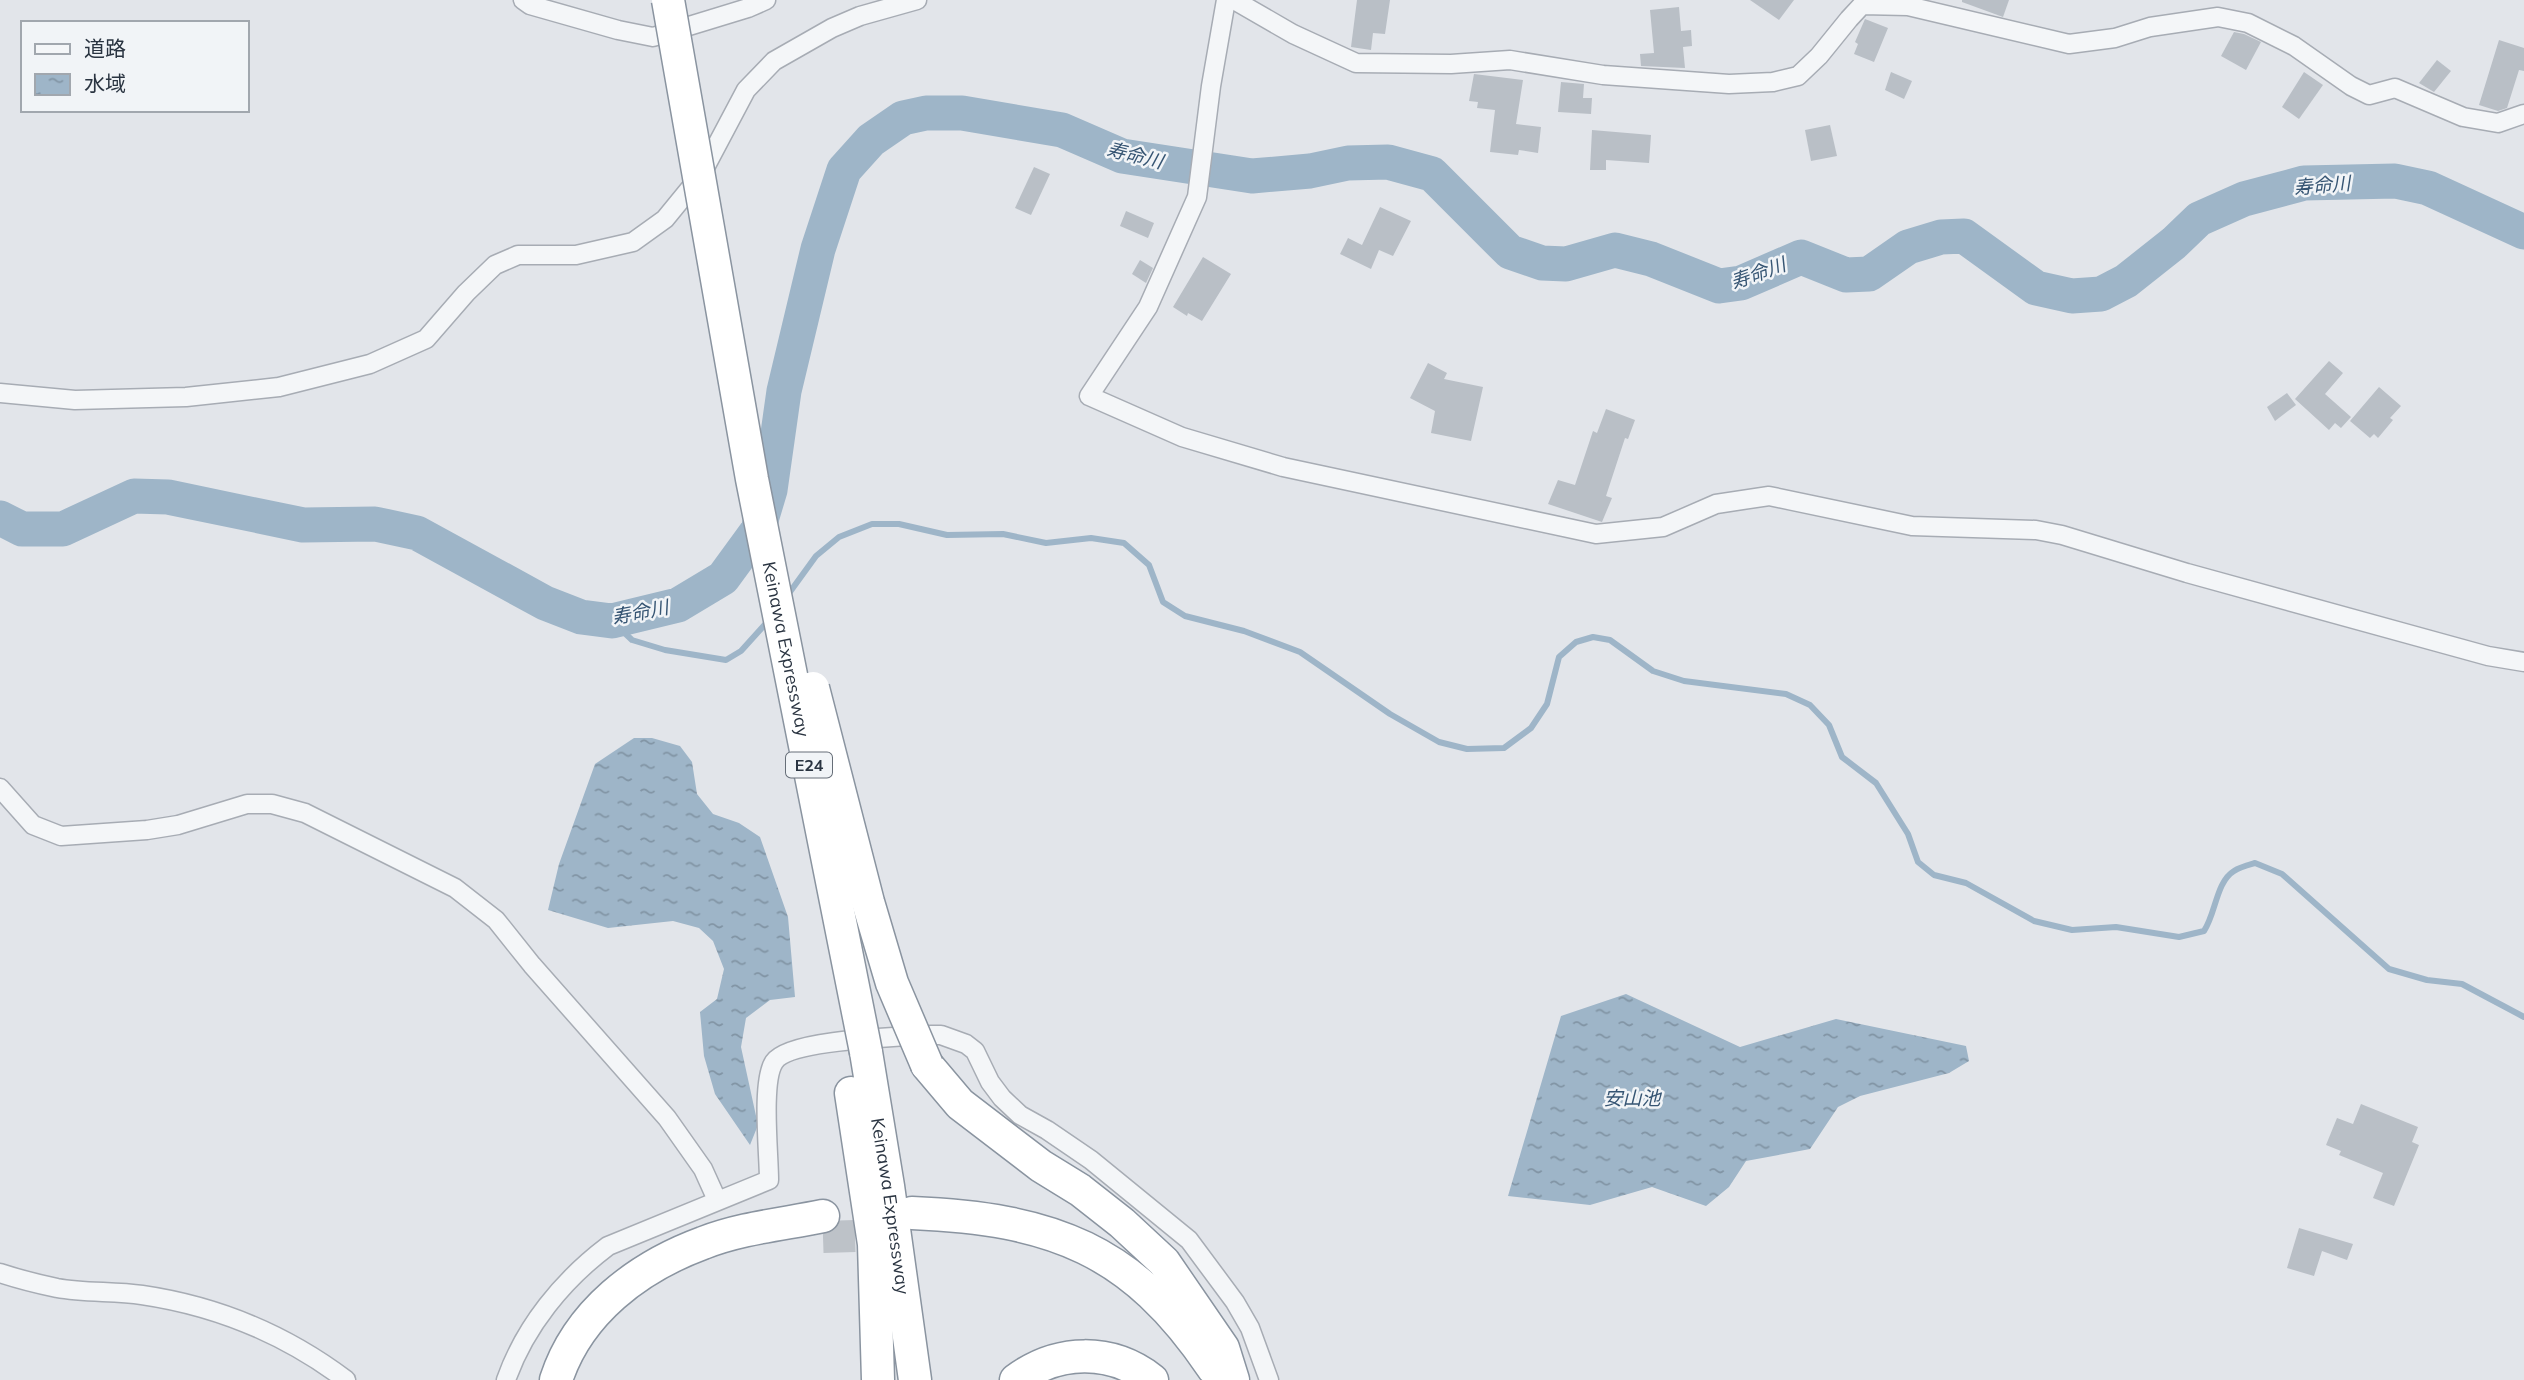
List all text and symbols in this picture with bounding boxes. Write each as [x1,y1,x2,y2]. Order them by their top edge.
legend [21,21,248,112]
text: 道路 [84,35,126,61]
text: 水域 [84,70,126,96]
water label: 寿命川 [1104,136,1167,174]
water label: 寿命川 [2293,170,2353,199]
water label: 寿命川 [1727,251,1791,294]
street label: Keinawa Expressway [758,560,815,739]
water label: 寿命川 [610,594,672,629]
road number: E24 [786,752,832,778]
water label: 安山池 [1603,1086,1662,1110]
street label: Keinawa Expressway [866,1116,915,1296]

